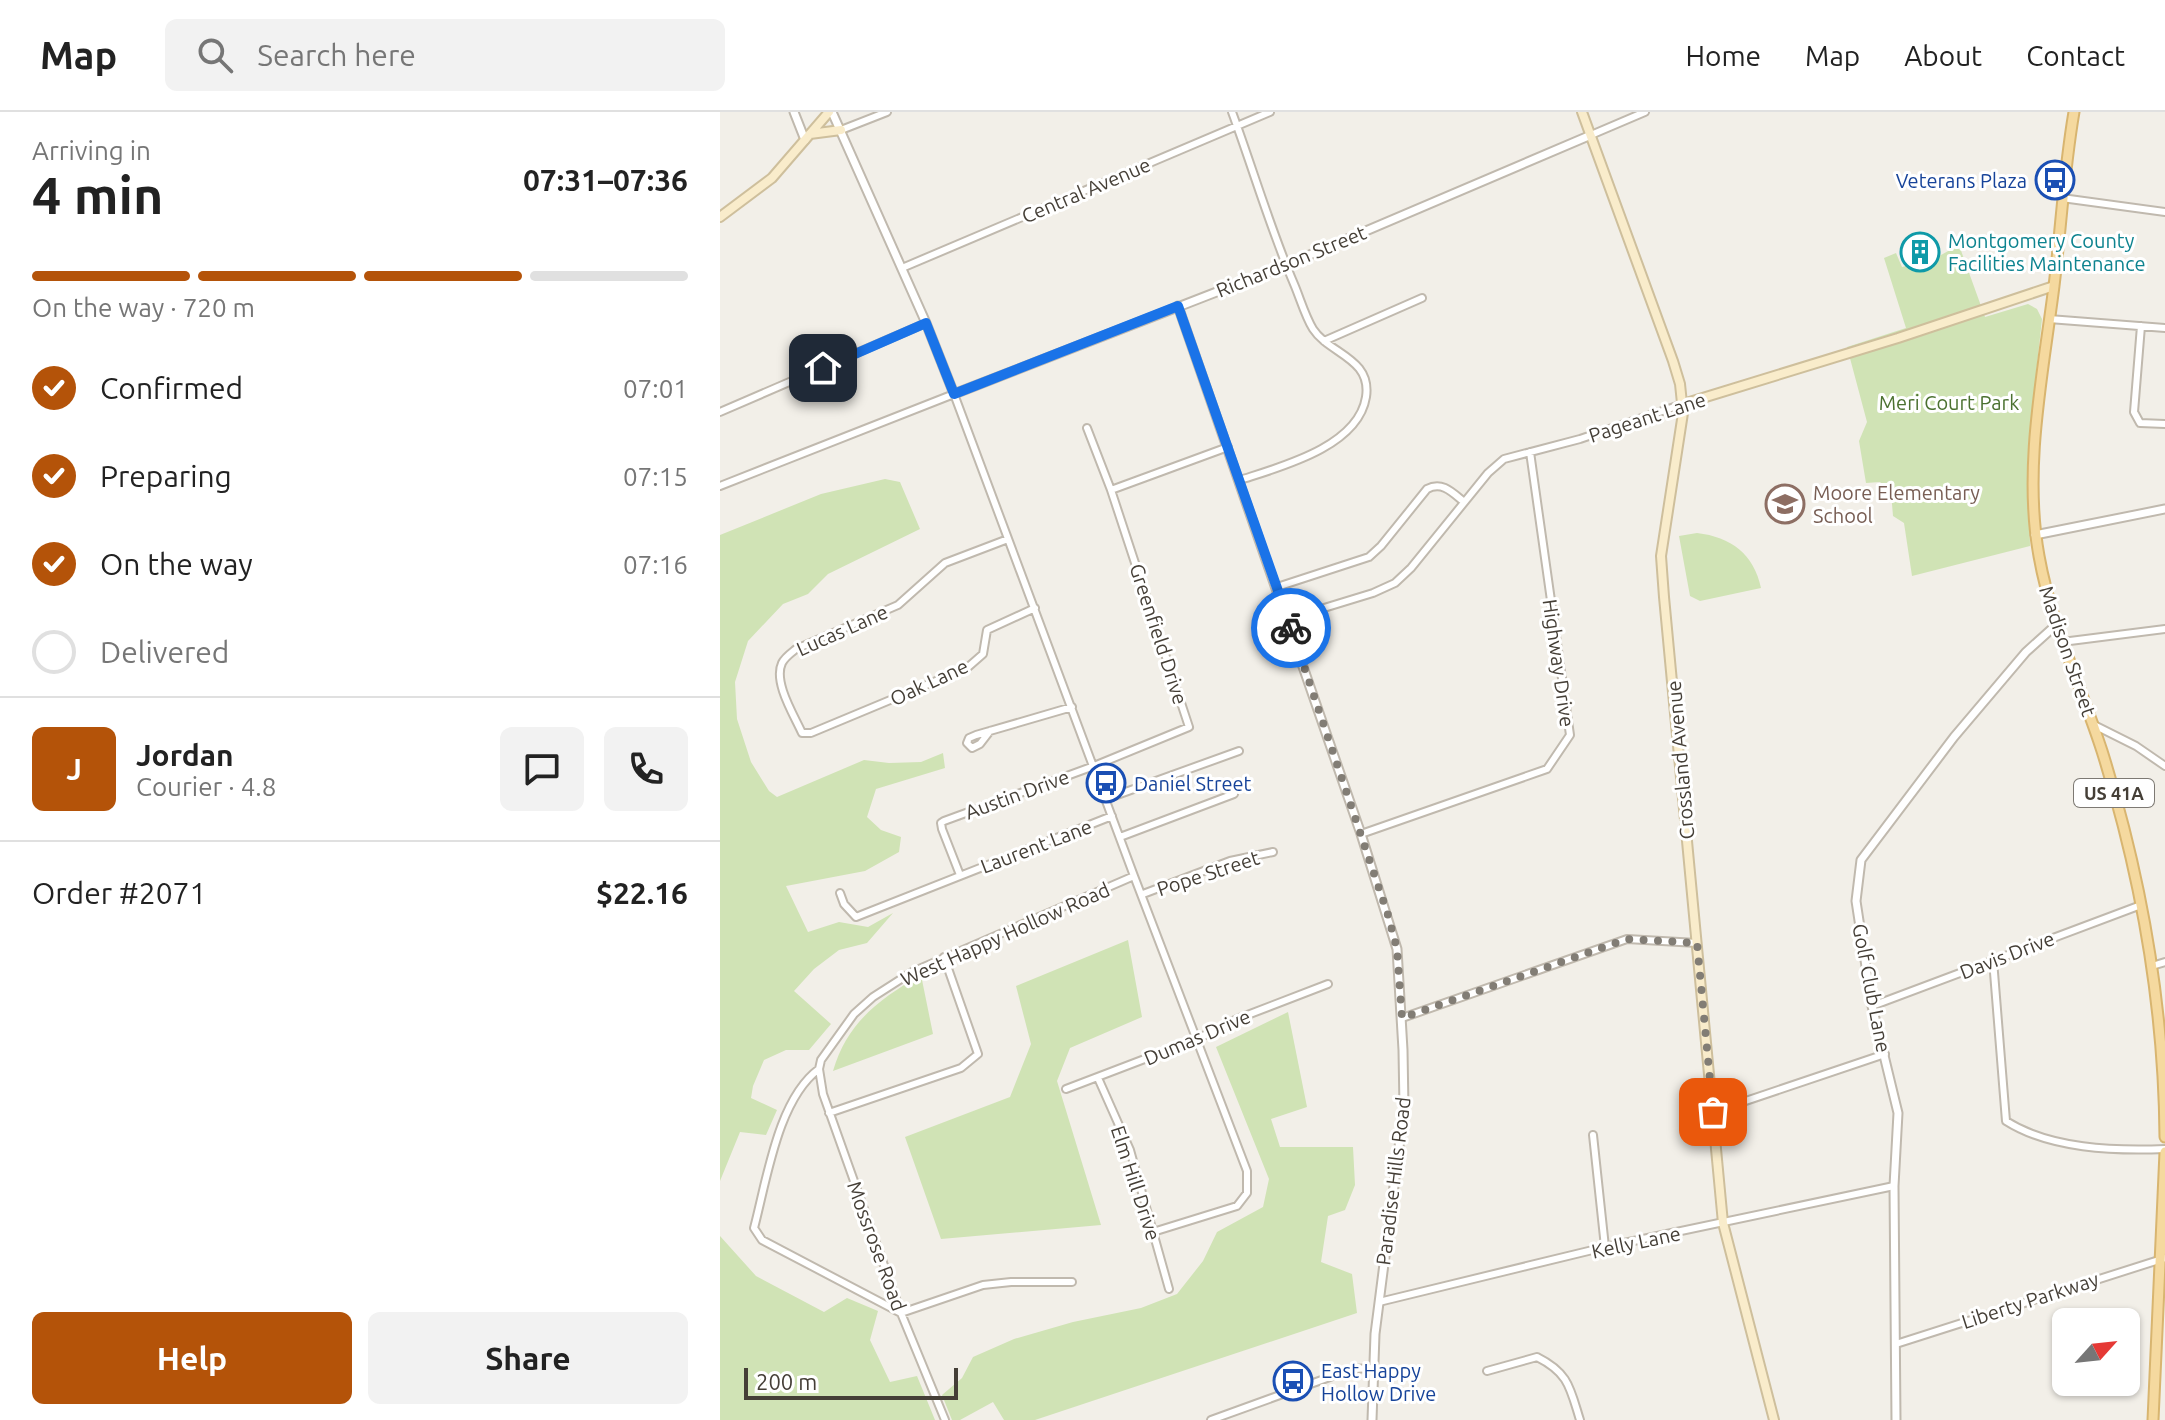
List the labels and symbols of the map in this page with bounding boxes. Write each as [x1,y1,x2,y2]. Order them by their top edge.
street label: Central Avenue [1018,153,1154,227]
bus stop icon: Veterans Plaza [2034,159,2076,201]
place label: Veterans Plaza [1896,169,2027,192]
street label: Richardson Street [1213,220,1370,302]
place label: Montgomery County Facilities Maintenance [1948,229,2146,275]
building icon: Montgomery County Facilities Maintenance [1899,231,1941,273]
pin [789,334,857,402]
street label: Pageant Lane [1586,387,1708,447]
park label: Meri Court Park [1879,391,2019,414]
place label: Moore Elementary School [1813,481,1980,527]
school or university icon: Moore Elementary School [1764,483,1806,525]
street label: Greenfield Drive [1125,561,1193,707]
street label: Madison Street [2035,583,2101,719]
courier [1251,588,1331,668]
street label: Highway Drive [1539,598,1579,728]
street label: Lucas Lane [793,600,891,660]
street label: Oak Lane [886,654,972,710]
street label: Crossland Avenue [1662,680,1698,840]
bus stop icon: Daniel Street [1085,762,1127,804]
street label: Austin Drive [962,765,1072,823]
place label: Daniel Street [1134,772,1252,795]
road number: US 41A [2074,779,2154,807]
street label: Laurent Lane [977,814,1095,878]
street label: Pope Street [1154,846,1262,900]
street label: West Happy Hollow Road [897,877,1113,991]
street label: Golf Club Lane [1848,922,1896,1054]
street label: Davis Drive [1956,926,2058,984]
street label: Dumas Drive [1140,1004,1254,1070]
pin [1679,1078,1747,1146]
street label: Paradise Hills Road [1371,1096,1415,1266]
street label: Elm Hill Drive [1107,1123,1165,1243]
street label: Mossrose Road [843,1178,911,1314]
street label: Kelly Lane [1589,1221,1683,1263]
street label: Liberty Parkway [1959,1267,2102,1333]
north arrow [2052,1308,2140,1396]
place label: East Happy Hollow Drive [1321,1359,1436,1405]
bus stop icon: East Happy Hollow Drive [1272,1360,1314,1402]
scale bar [744,1364,958,1400]

